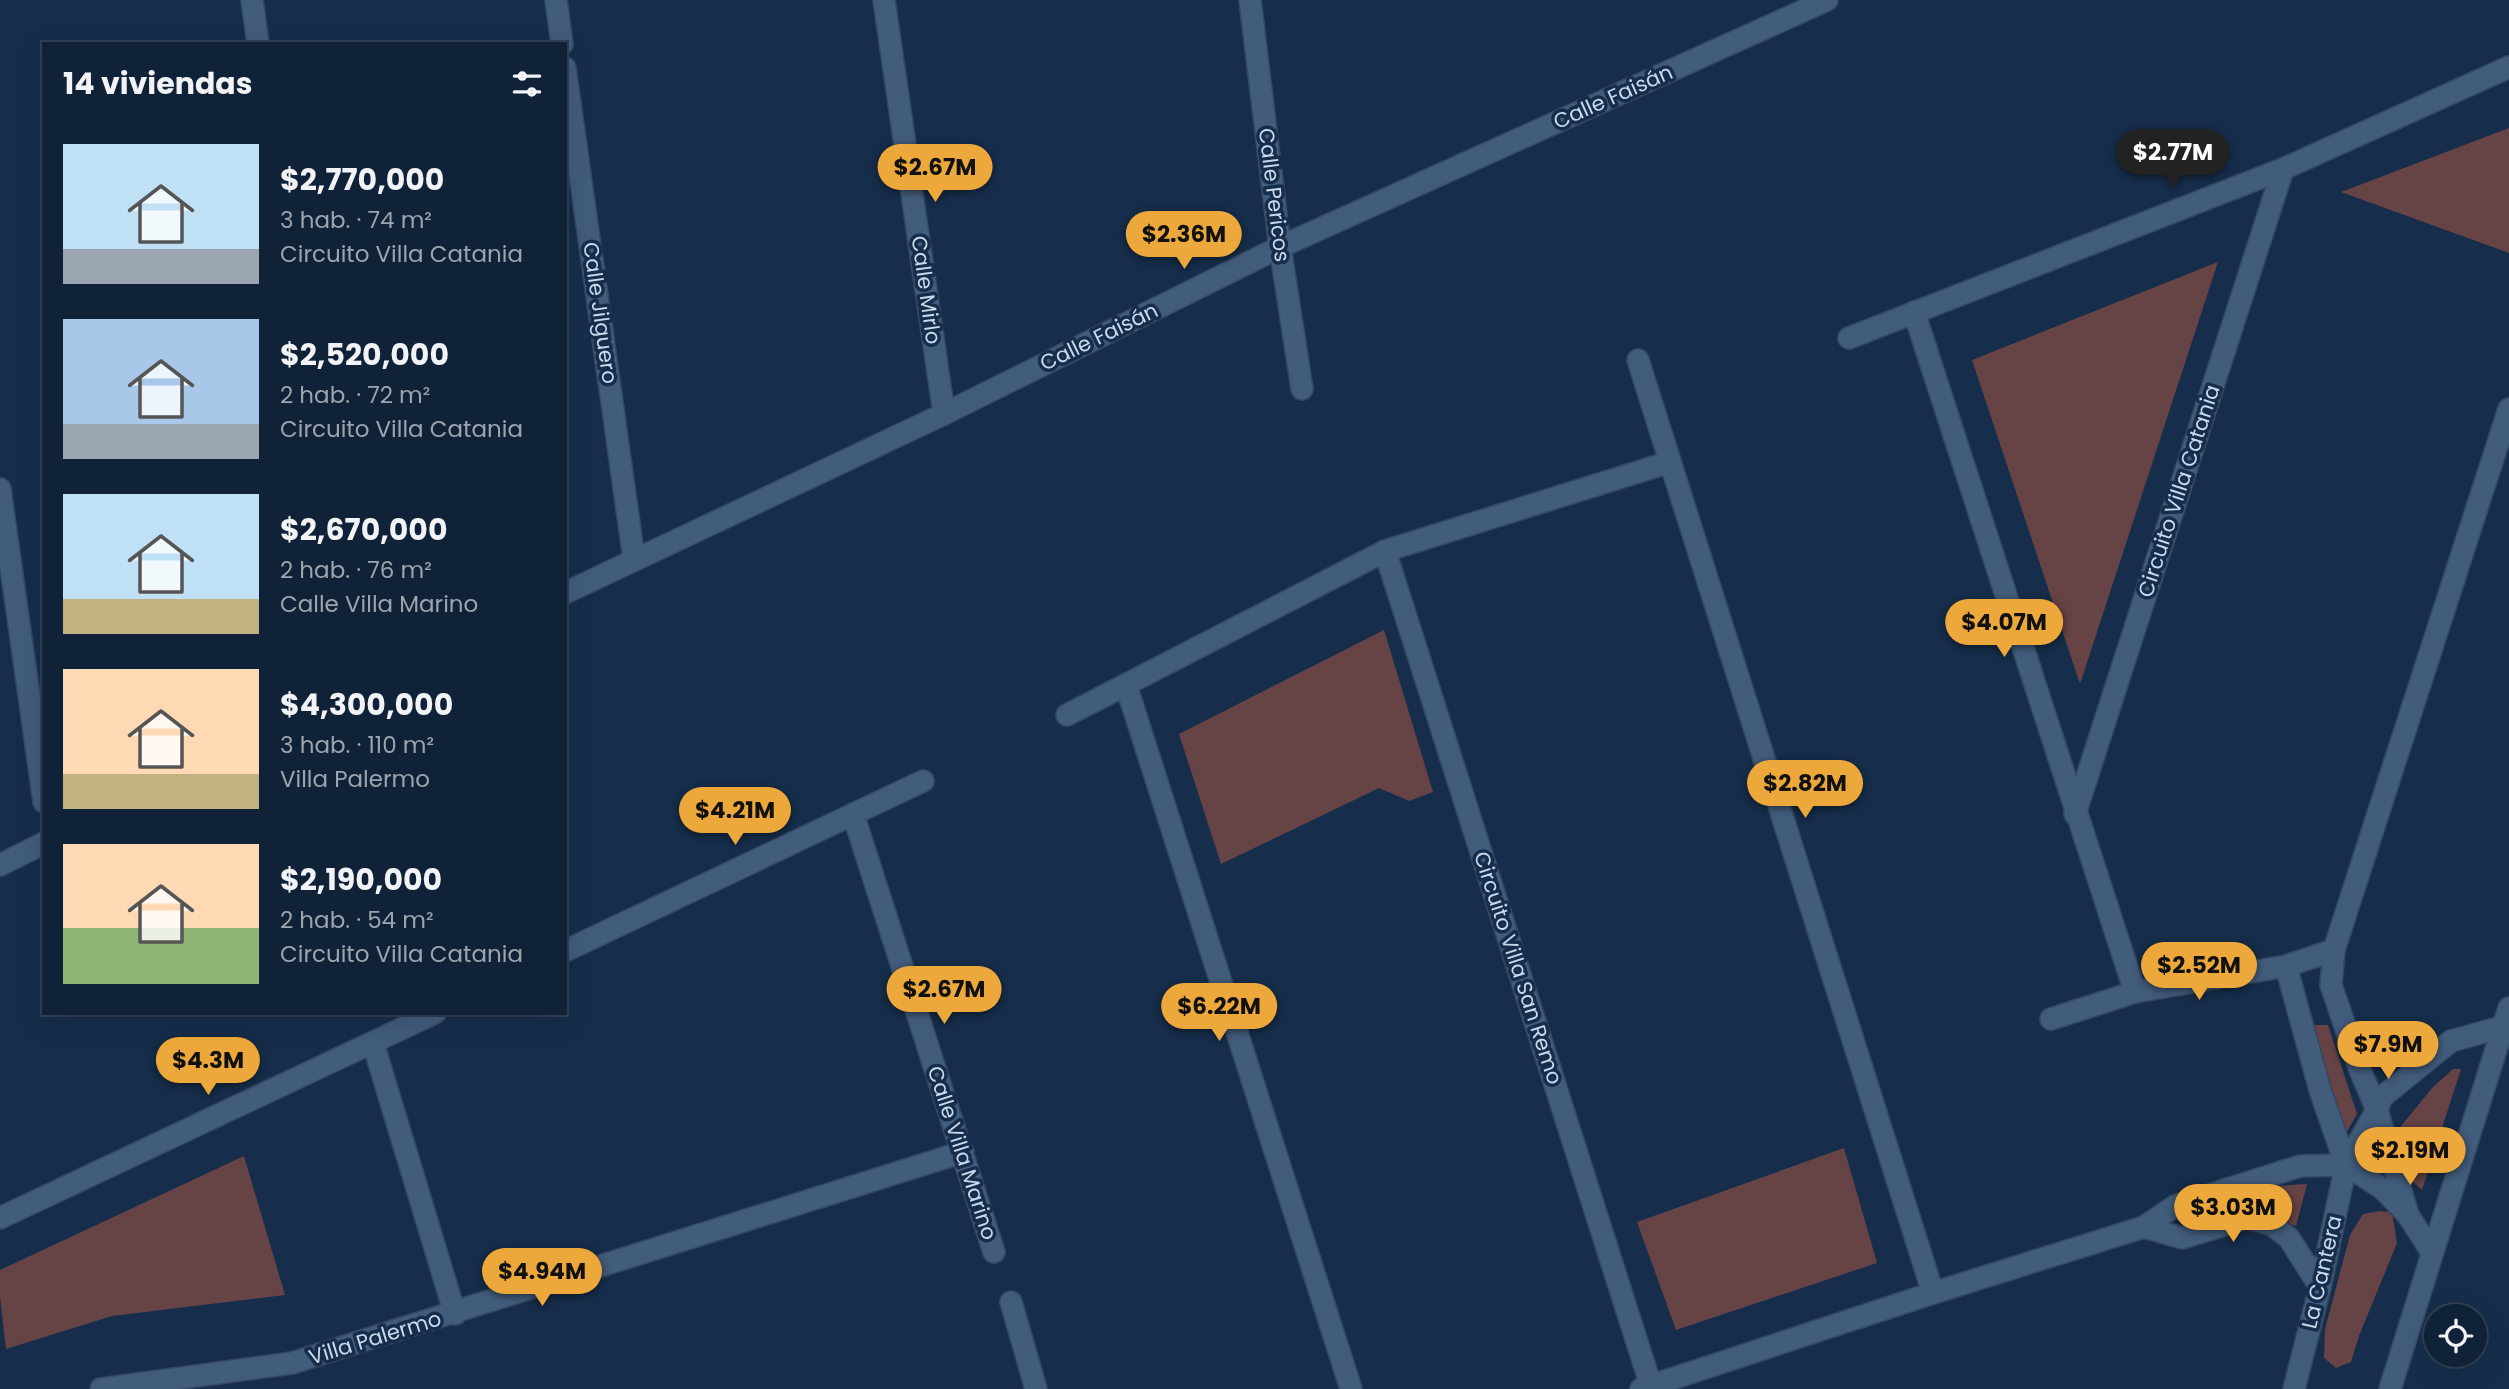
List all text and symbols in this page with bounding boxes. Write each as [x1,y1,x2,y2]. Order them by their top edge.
street label: Calle Faisán [1548,57,1677,136]
text: 14 viviendas [63,62,252,105]
icon: filters [508,65,546,103]
street label: Calle Pericos [1252,126,1297,264]
pin: $2.77M [2116,130,2230,189]
text: $2.77M [2133,136,2213,168]
pin: $2.67M [878,144,992,204]
text: $2.67M [894,151,976,183]
text: $2,770,000 [280,158,444,201]
icon: home [119,172,203,256]
text: 3 hab. · 74 m² [280,204,432,236]
pin: $2.36M [1127,212,1241,271]
text: $2.36M [1142,218,1226,250]
street label: Calle Mirlo [905,234,948,346]
text: Circuito Villa Catania [280,238,523,270]
street label: Calle Jilguero [576,240,625,386]
street label: Calle Faisán [1035,295,1163,378]
text: $2,520,000 [280,333,449,376]
icon: home [119,347,203,431]
text: 2 hab. · 72 m² [280,379,430,411]
street label: Circuito Villa Catania [2130,381,2227,601]
text: Circuito Villa Catania [280,413,523,445]
text: $2,670,000 [280,508,448,551]
icon: home [119,522,203,606]
text: 2 hab. · 76 m² [280,554,432,586]
text: Calle Villa Marino [280,588,478,620]
pin: $4.07M [1947,600,2061,659]
text: $4.07M [1961,606,2047,638]
text: $4,300,000 [280,683,453,726]
icon: home [119,697,203,781]
text: 3 hab. · 110 m² [280,729,434,761]
pin: $2.82M [1748,760,1862,820]
text: Villa Palermo [280,763,430,795]
text: $2.82M [1763,767,1847,799]
pin: $4.21M [678,788,792,847]
text: $4.21M [695,794,775,826]
street label: Circuito Villa San Remo [1467,848,1570,1088]
text: $2,190,000 [280,858,442,901]
icon: home [119,872,203,956]
text: 2 hab. · 54 m² [280,904,434,936]
text: Circuito Villa Catania [280,938,523,970]
pin: $2.52M [2142,942,2256,1002]
text: $2.52M [2157,949,2241,981]
pin: $2.67M [887,967,1001,1026]
text: $2.67M [903,973,985,1005]
pin: $6.22M [1162,984,1276,1043]
text: $6.22M [1177,990,1261,1022]
pin: $7.9M [2339,1021,2437,1081]
text: $7.9M [2353,1028,2423,1060]
pin: $4.3M [159,1038,257,1097]
text: $4.3M [172,1044,244,1076]
street label: Calle Villa Marino [921,1062,1004,1243]
pin: $2.19M [2353,1128,2467,1187]
text: $2.19M [2371,1134,2449,1166]
pin: $3.03M [2176,1184,2290,1244]
text: $3.03M [2190,1191,2276,1223]
street label: La Cantera [2294,1212,2349,1331]
pin: $4.94M [485,1248,599,1308]
text: $4.94M [498,1255,586,1287]
street label: Villa Palermo [305,1304,445,1371]
map controls [2424,1304,2487,1367]
button: locate [2424,1304,2487,1367]

